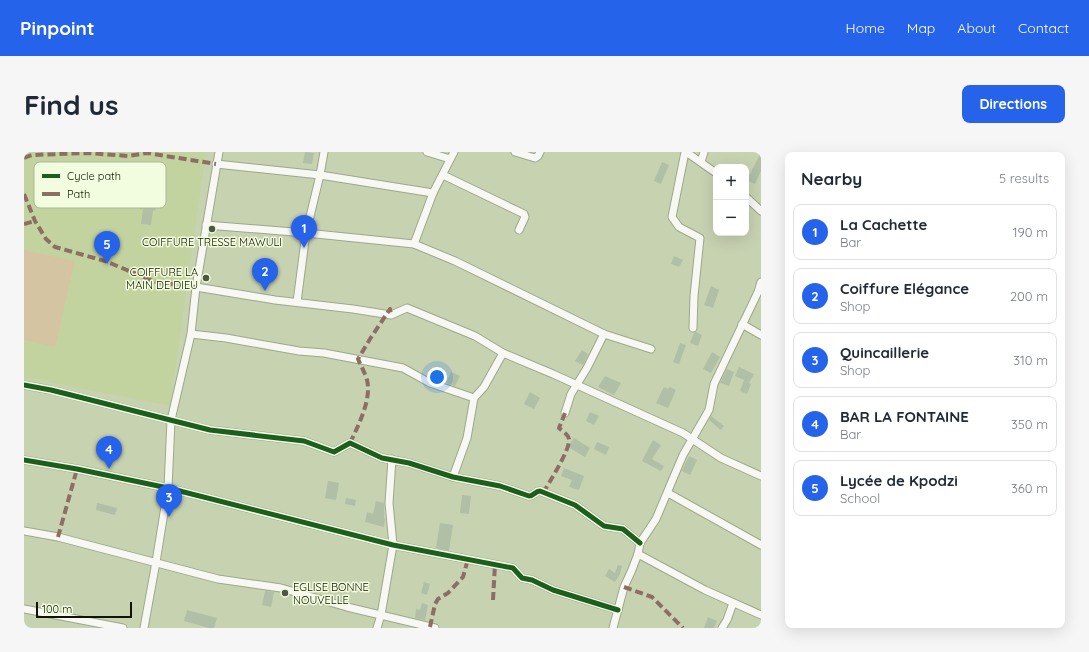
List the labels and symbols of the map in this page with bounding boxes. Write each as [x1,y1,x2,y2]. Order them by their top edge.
legend [34,162,166,208]
text: Cycle path [67,169,121,183]
text: Path [67,187,90,201]
pin: 1 [291,215,317,248]
marker: COIFFURE TRESSE MAWULI [207,224,217,234]
pin: 5 [94,231,120,264]
place label: COIFFURE TRESSE MAWULI [142,235,282,249]
pin: 2 [252,258,278,291]
place label: COIFFURE LA MAIN DE DIEU [126,265,198,292]
marker: COIFFURE LA MAIN DE DIEU [201,273,211,283]
your location [427,367,447,387]
pin: 4 [96,436,122,469]
pin: 3 [156,484,182,517]
place label: EGLISE BONNE NOUVELLE [293,580,369,607]
marker: EGLISE BONNE NOUVELLE [280,588,290,598]
scale bar [36,600,132,619]

